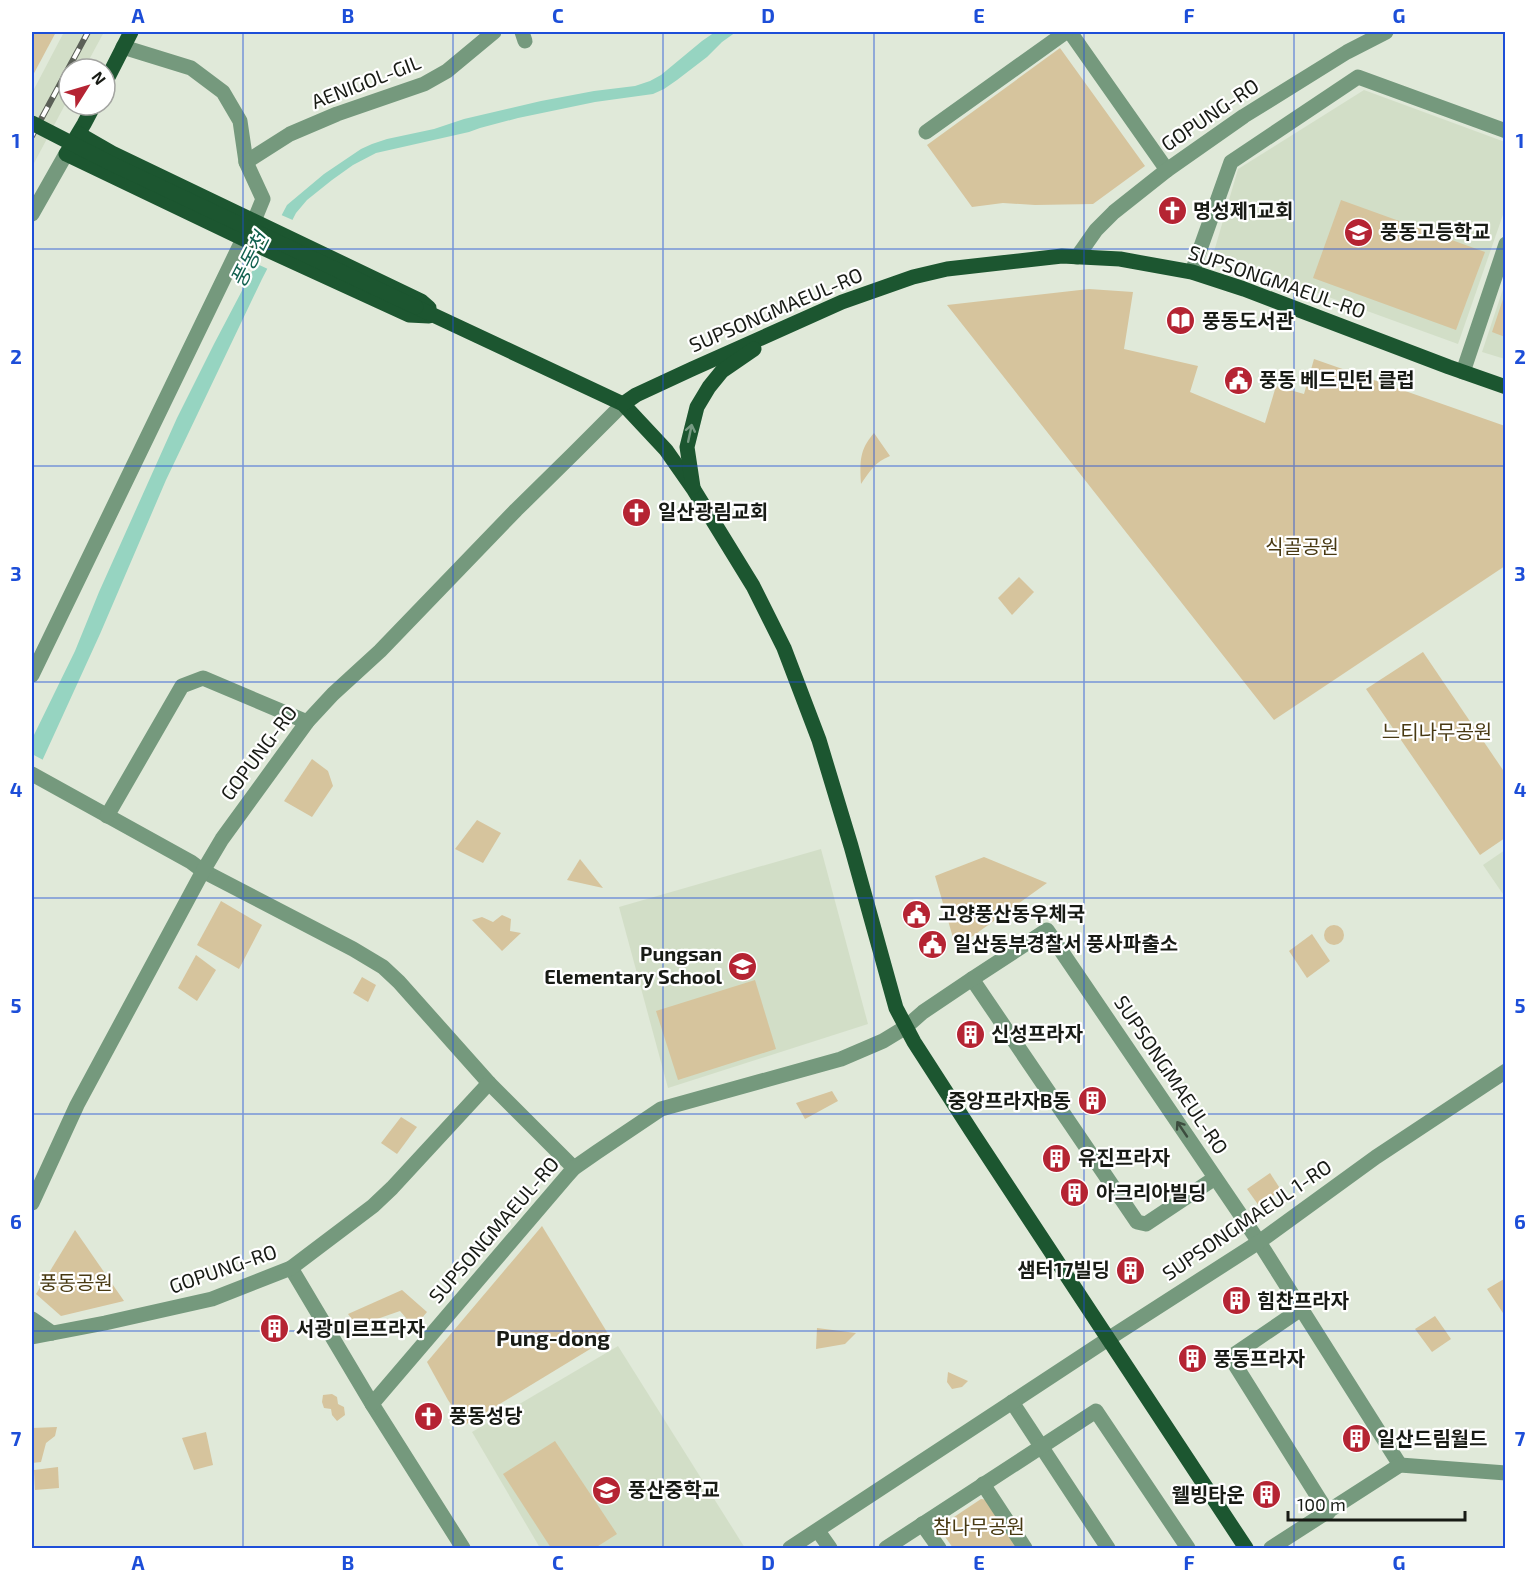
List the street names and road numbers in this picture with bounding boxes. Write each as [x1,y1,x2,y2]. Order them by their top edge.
street label: AENIGOL-GIL [308,49,424,113]
street label: GOPUNG-RO [1156,73,1263,156]
street label: SUPSONGMAEUL-RO [1185,239,1369,323]
street label: SUPSONGMAEUL-RO [685,262,866,356]
street label: GOPUNG-RO [215,700,302,805]
street label: SUPSONGMAEUL-RO [1110,991,1234,1158]
street label: SUPSONGMAEUL-RO [423,1151,563,1307]
street label: SUPSONGMAEUL 1-RO [1157,1154,1336,1285]
street label: GOPUNG-RO [166,1238,280,1298]

